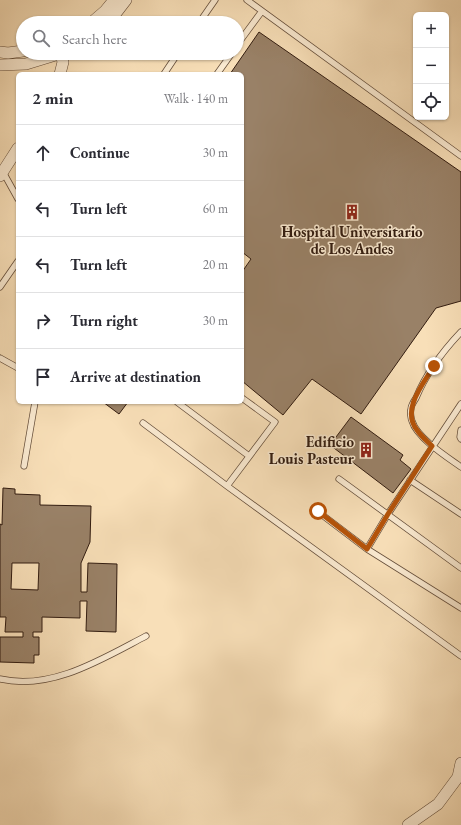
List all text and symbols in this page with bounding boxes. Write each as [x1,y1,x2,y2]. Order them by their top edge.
map controls [413,12,449,120]
button: + [413,12,449,48]
search box [16,16,244,60]
icon: search [30,27,52,49]
text: Search here [62,29,127,48]
button: − [413,48,449,84]
button: locate [413,84,449,120]
text: 2 min [32,87,73,109]
text: Walk · 140 m [164,90,228,107]
icon: ahead [32,142,54,164]
text: Continue [70,143,130,162]
text: 30 m [203,144,228,161]
icon: left [32,198,54,220]
text: Turn left [70,199,127,218]
text: 60 m [203,200,228,217]
building icon: Hospital Universitario de Los Andes [343,203,361,221]
place label: Hospital Universitario de Los Andes [281,222,423,258]
icon: left [32,254,54,276]
text: Turn left [70,255,127,274]
text: 20 m [203,256,228,273]
icon: right [32,310,54,332]
text: Turn right [70,311,138,330]
text: 30 m [203,312,228,329]
route end [425,357,443,375]
icon: arrive [32,366,54,388]
text: Arrive at destination [70,367,201,386]
place label: Edificio Louis Pasteur [269,432,355,468]
building icon: Edificio Louis Pasteur [357,441,375,459]
route start [309,502,327,520]

